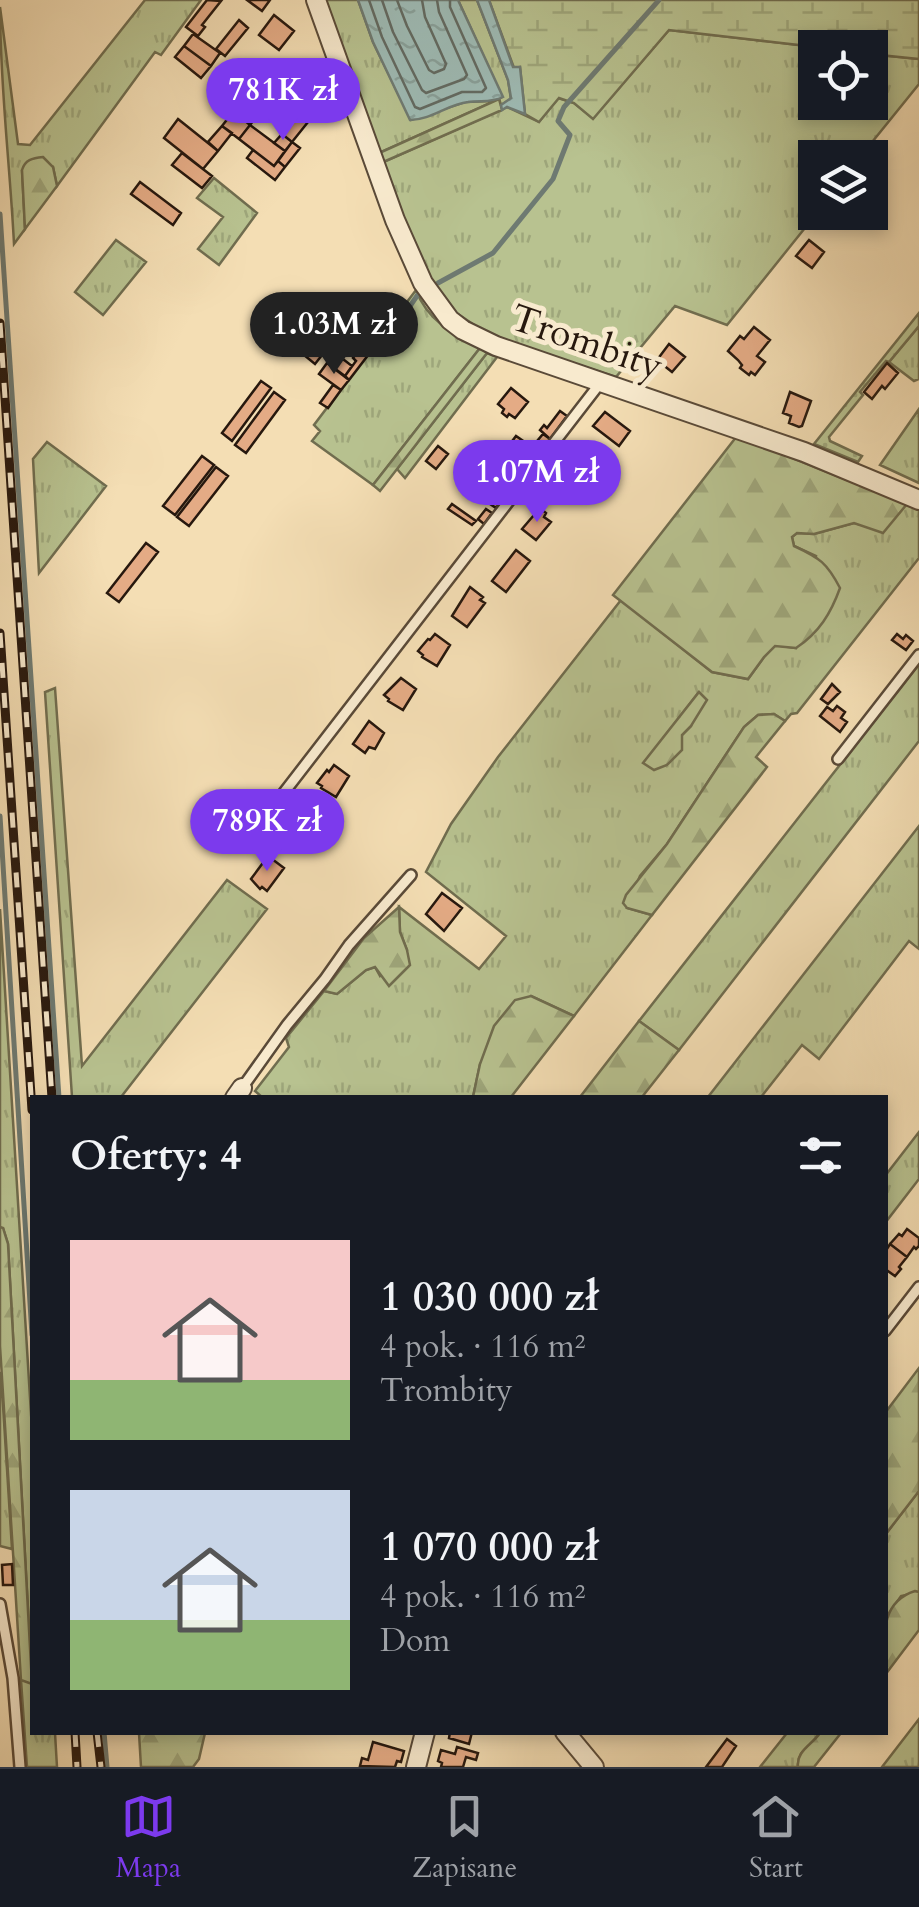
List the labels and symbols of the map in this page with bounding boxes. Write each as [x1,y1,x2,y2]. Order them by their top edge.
pin: 781K zł [191,58,375,143]
pin: 1.03M zł [231,292,437,377]
street label: Trombity [504,292,670,392]
pin: 1.07M zł [434,440,640,525]
pin: 789K zł [175,789,359,874]

